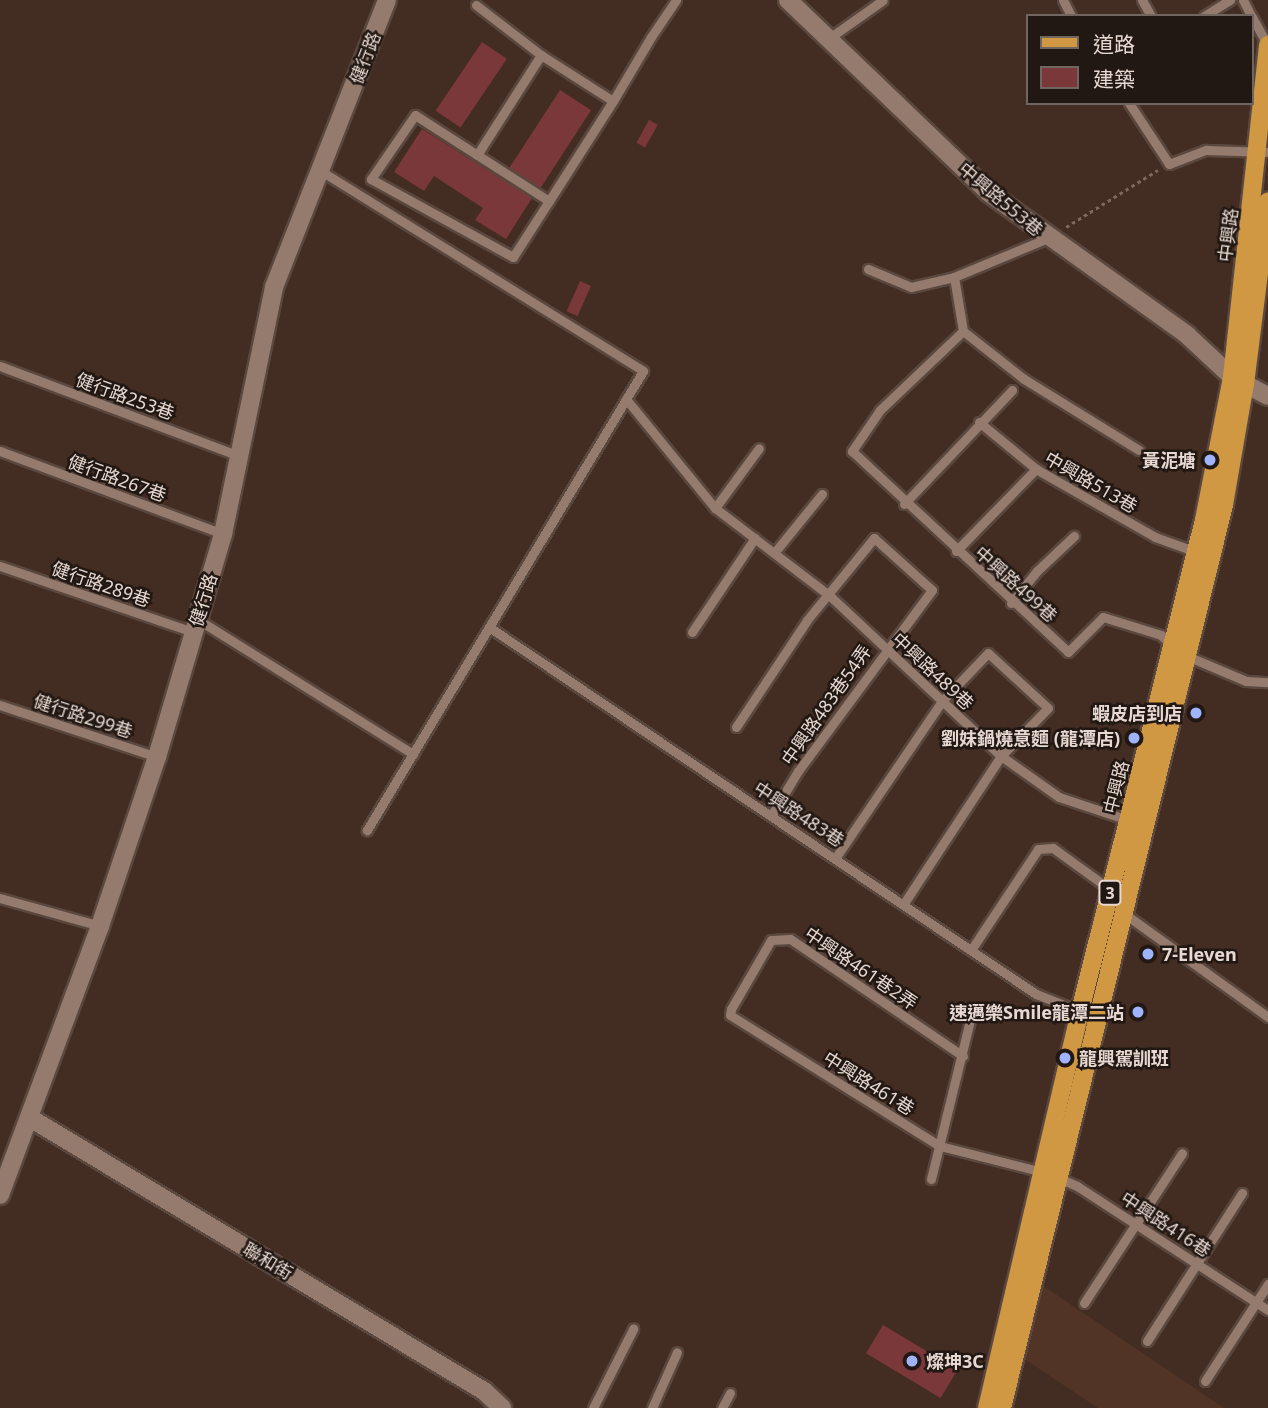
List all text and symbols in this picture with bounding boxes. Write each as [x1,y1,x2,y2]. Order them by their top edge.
legend [1026,14,1254,105]
street label: 健行路 [345,29,385,87]
text: 道路 [1093,30,1135,58]
text: 建築 [1093,65,1135,93]
street label: 中興路553巷 [955,158,1047,240]
street label: 中興路 [1214,207,1242,263]
street label: 健行路253巷 [73,368,177,424]
street label: 中興路513巷 [1041,447,1141,517]
place label: 黃泥塘 [1142,449,1196,471]
street label: 健行路267巷 [65,450,169,506]
marker: 黃泥塘 [1202,452,1218,468]
street label: 中興路499巷 [971,542,1061,626]
street label: 健行路289巷 [49,557,153,611]
street label: 健行路 [185,571,221,629]
street label: 中興路489巷 [888,628,978,714]
street label: 中興路483巷54弄 [777,641,875,769]
street label: 健行路299巷 [31,690,135,742]
place label: 蝦皮店到店 [1092,702,1182,724]
marker: 蝦皮店到店 [1188,705,1204,721]
place label: 劉妹鍋燒意麵 (龍潭店) [941,727,1120,749]
marker: 劉妹鍋燒意麵 (龍潭店) [1126,730,1142,746]
street label: 中興路 [1099,758,1133,816]
street label: 中興路483巷 [750,777,848,851]
road number: 3 [1098,880,1122,906]
street label: 中興路461巷2弄 [801,922,921,1014]
place label: 7-Eleven [1162,943,1237,965]
marker: 7-Eleven [1140,946,1156,962]
place label: 速邁樂Smile龍潭二站 [949,1001,1124,1023]
marker: 速邁樂Smile龍潭二站 [1130,1004,1146,1020]
street label: 中興路461巷 [820,1047,918,1119]
place label: 龍興駕訓班 [1079,1047,1169,1069]
marker: 龍興駕訓班 [1057,1050,1073,1066]
street label: 中興路416巷 [1117,1187,1215,1261]
street label: 聯和街 [239,1238,297,1284]
place label: 燦坤3C [926,1350,984,1372]
marker: 燦坤3C [904,1353,920,1369]

